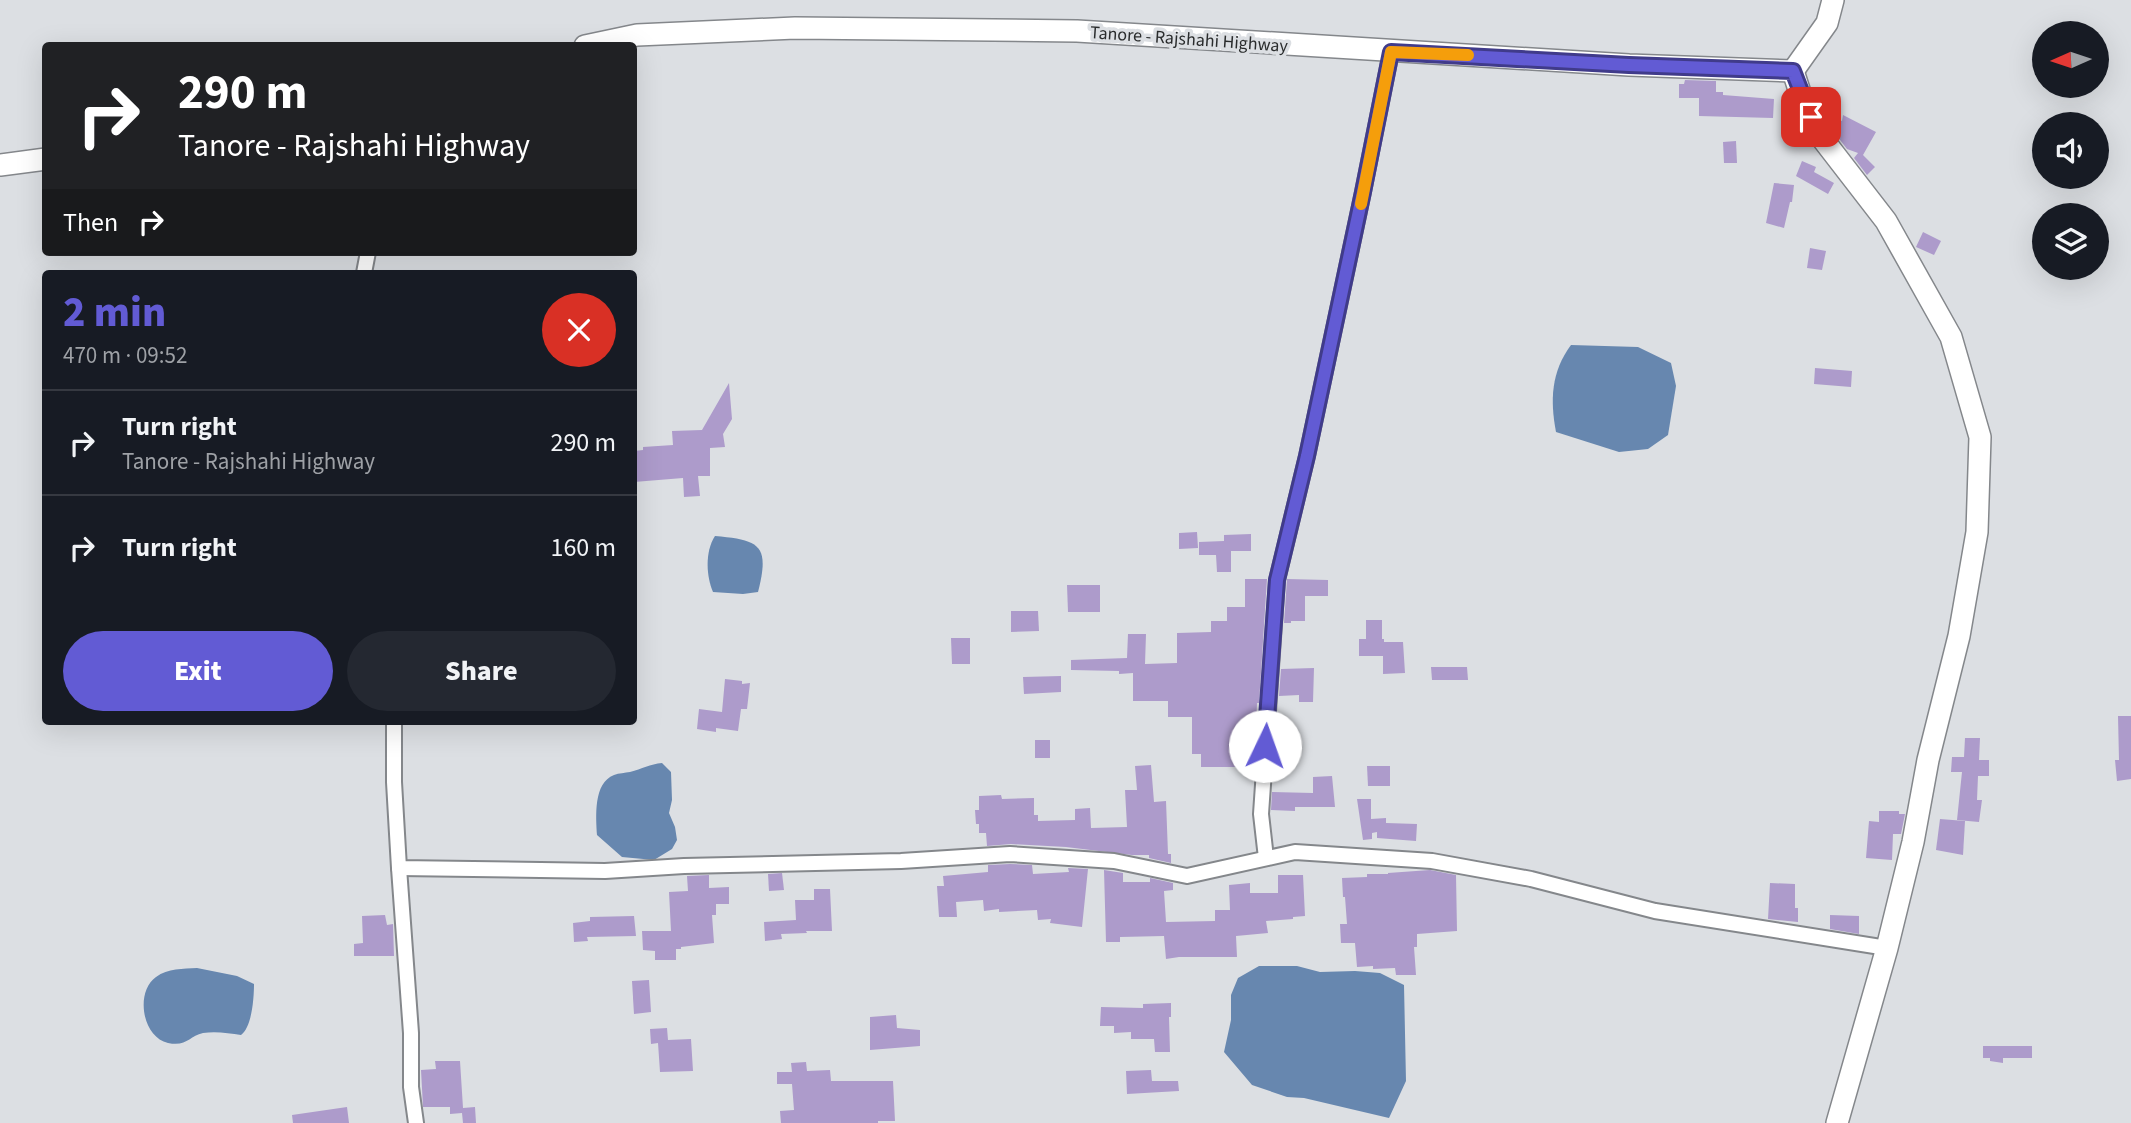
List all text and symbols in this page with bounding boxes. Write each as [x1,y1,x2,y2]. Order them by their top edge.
street label: Tanore - Rajshahi Highway [1089,20,1289,59]
north arrow [2032,21,2109,98]
map controls [2032,21,2109,280]
text: 290 m [178,58,307,128]
icon: right [63,70,154,161]
pin [1781,87,1841,147]
icon: arrive [1792,98,1830,136]
button: sound [2032,112,2109,189]
text: Tanore - Rajshahi Highway [178,123,530,169]
icon: right [132,203,170,241]
button: layers [2032,203,2109,280]
text: Then [63,204,118,241]
text: 2 min [63,283,166,343]
button: close [542,293,616,367]
text: 470 m · 09:52 [63,339,187,372]
text: Turn right [122,408,237,445]
icon: right [63,424,101,462]
text: 290 m [550,424,616,461]
text: Tanore - Rajshahi Highway [122,445,375,478]
icon: right [63,529,101,567]
text: Turn right [122,529,237,566]
text: 160 m [550,529,616,566]
button: Exit [63,631,333,711]
button: Share [347,631,616,711]
position arrow [1228,709,1302,783]

